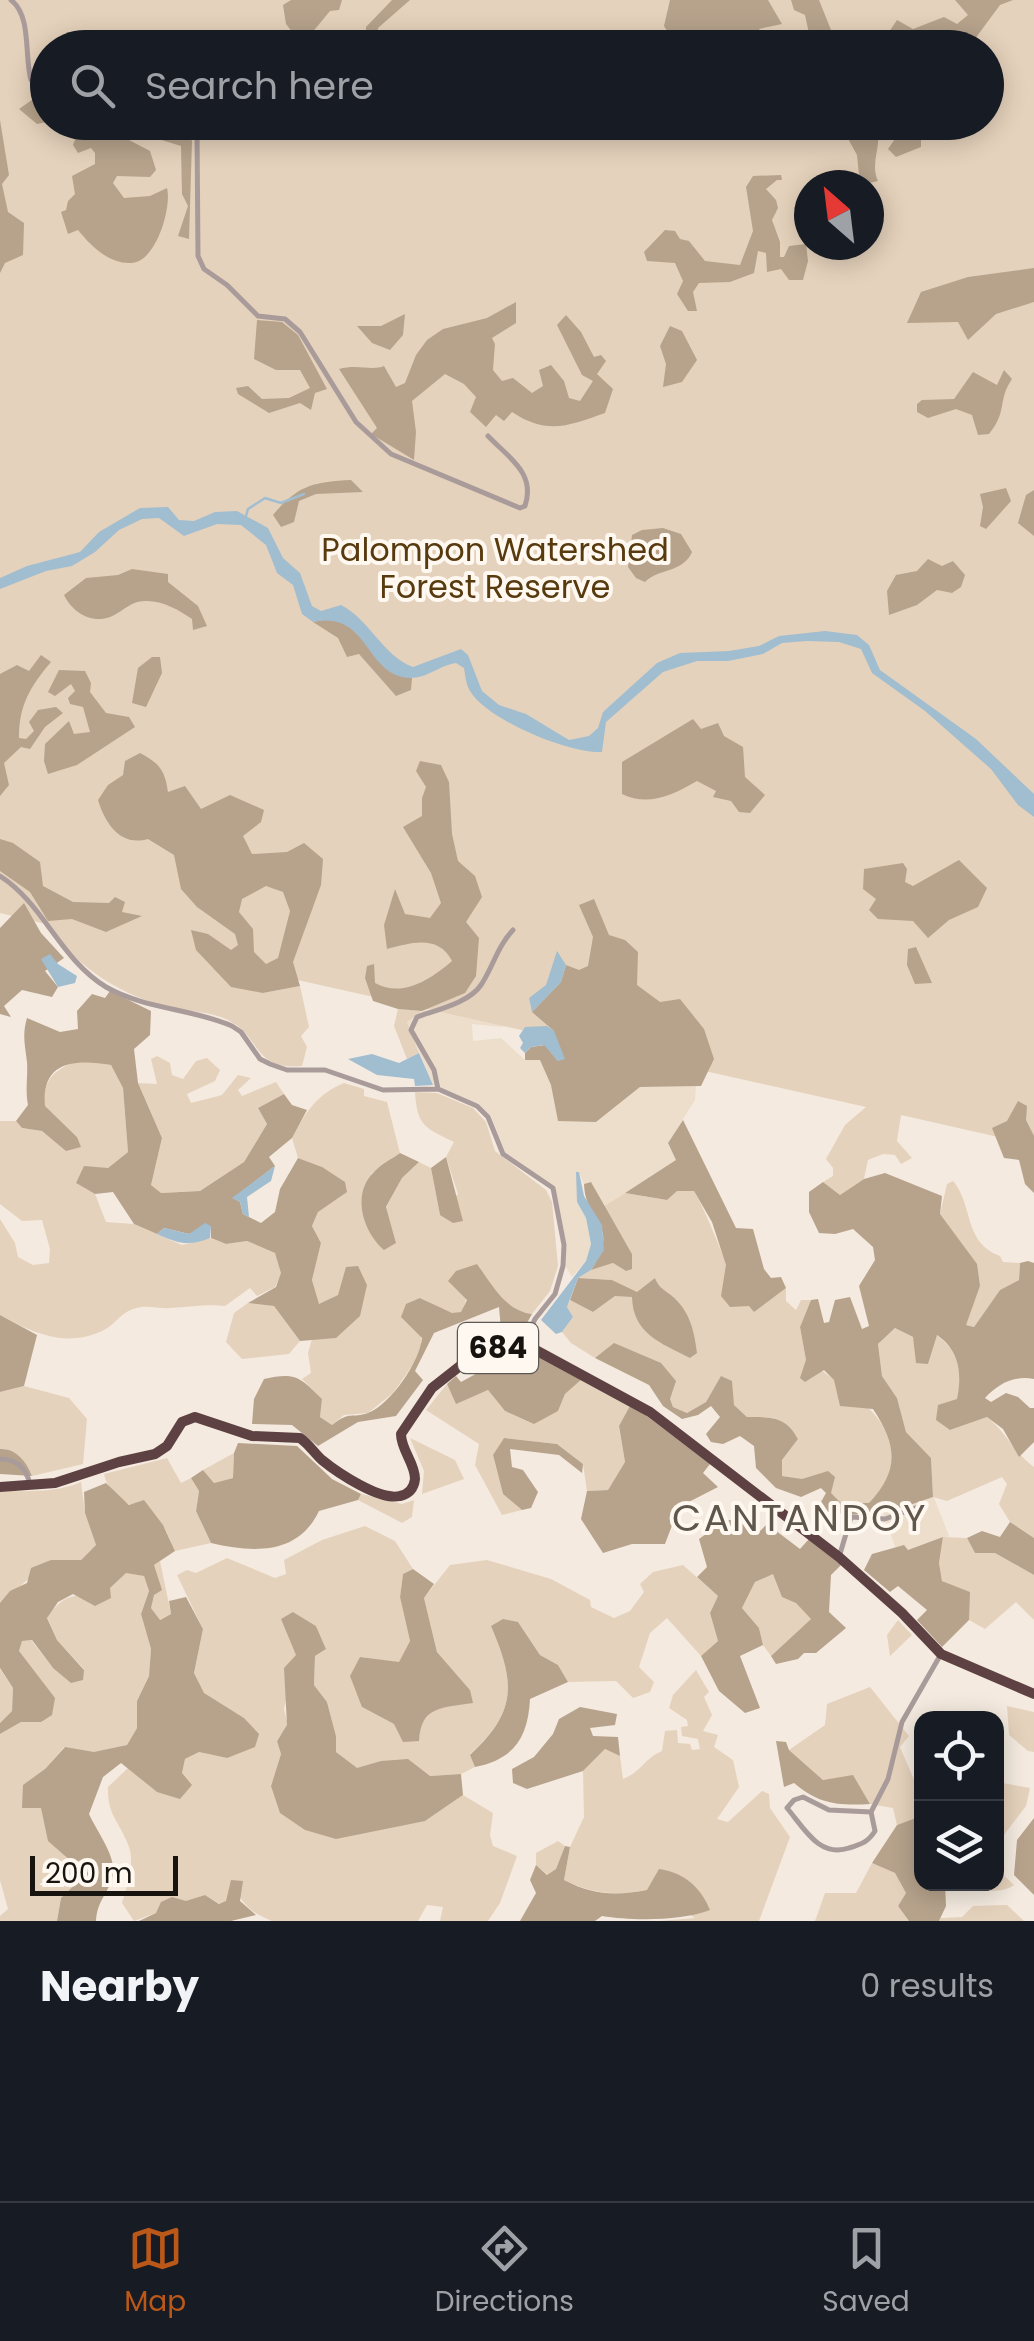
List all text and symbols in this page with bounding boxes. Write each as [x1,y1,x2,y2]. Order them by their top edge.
search box [30,30,1004,140]
icon: search [65,58,120,113]
text: Search here [145,59,374,112]
north arrow [794,170,884,260]
park label: Palompon Watershed Forest Reserve [321,527,669,609]
road number: 684 [458,1323,538,1373]
district label: CANTANDOY [672,1491,928,1544]
map controls [914,1711,1004,1891]
button: locate [914,1711,1004,1801]
button: layers [914,1801,1004,1891]
scale bar [30,1851,178,1896]
text: 200 m [45,1854,133,1893]
text: Nearby [40,1957,199,2016]
text: 0 results [860,1963,994,2008]
tab: Map [124,2221,186,2323]
tab: Directions [435,2221,574,2323]
tab: Saved [822,2221,910,2323]

